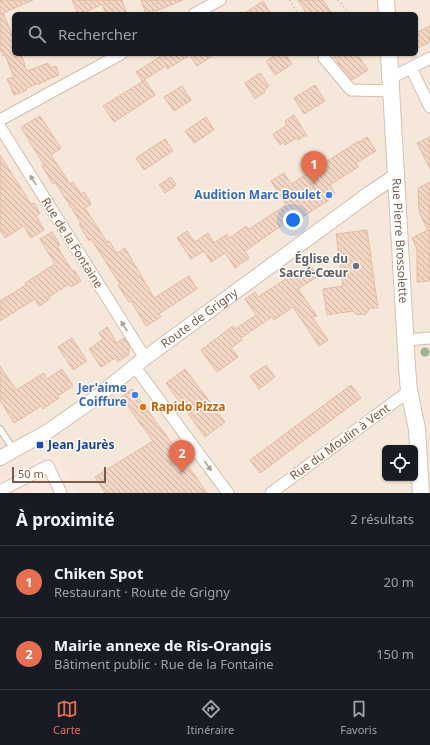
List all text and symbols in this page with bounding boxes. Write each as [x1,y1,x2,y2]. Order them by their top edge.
search box [12,12,418,56]
icon: search [26,23,48,45]
text: Rechercher [58,24,138,44]
pin: 1 [301,151,327,184]
one-way arrow [29,174,36,186]
street label: Rue Pierre Brossolette [388,178,412,304]
place label: Audition Marc Boulet [194,186,321,203]
marker: Audition Marc Boulet [324,190,334,200]
street label: Rue de la Fontaine [38,194,107,292]
your location [283,210,303,230]
place label: Église du Sacré-Cœur [279,250,349,281]
marker: Église du Sacré-Cœur [351,261,361,271]
street label: Route de Grigny [157,283,242,352]
one-way arrow [120,320,127,331]
place label: Jer'aime Coiffure [77,379,127,410]
marker: Jer'aime Coiffure [130,390,140,400]
place label: Rapido Pizza [151,398,226,415]
street label: Rue du Moulin à Vent [286,399,394,484]
marker: Rapido Pizza [138,402,148,412]
place label: Jean Jaurès [47,436,115,453]
marker: Jean Jaurès [35,440,45,450]
pin: 2 [169,440,195,473]
map controls [382,445,418,481]
button: locate [382,445,418,481]
one-way arrow [204,461,212,471]
scale bar [12,465,106,484]
text: 50 m [18,466,44,481]
text: À proximité [16,508,115,531]
text: 2 résultats [350,510,414,528]
text: Chiken Spot [54,563,143,583]
text: 1 [25,573,33,591]
text: 20 m [384,573,414,591]
text: Restaurant · Route de Grigny [54,583,230,601]
text: Mairie annexe de Ris-Orangis [54,635,272,655]
text: 2 [25,645,33,663]
text: 150 m [376,645,414,663]
text: Bâtiment public · Rue de la Fontaine [54,655,274,673]
tab: Carte [53,698,81,737]
tab: Itinéraire [187,698,234,737]
tab: Favoris [340,698,377,737]

